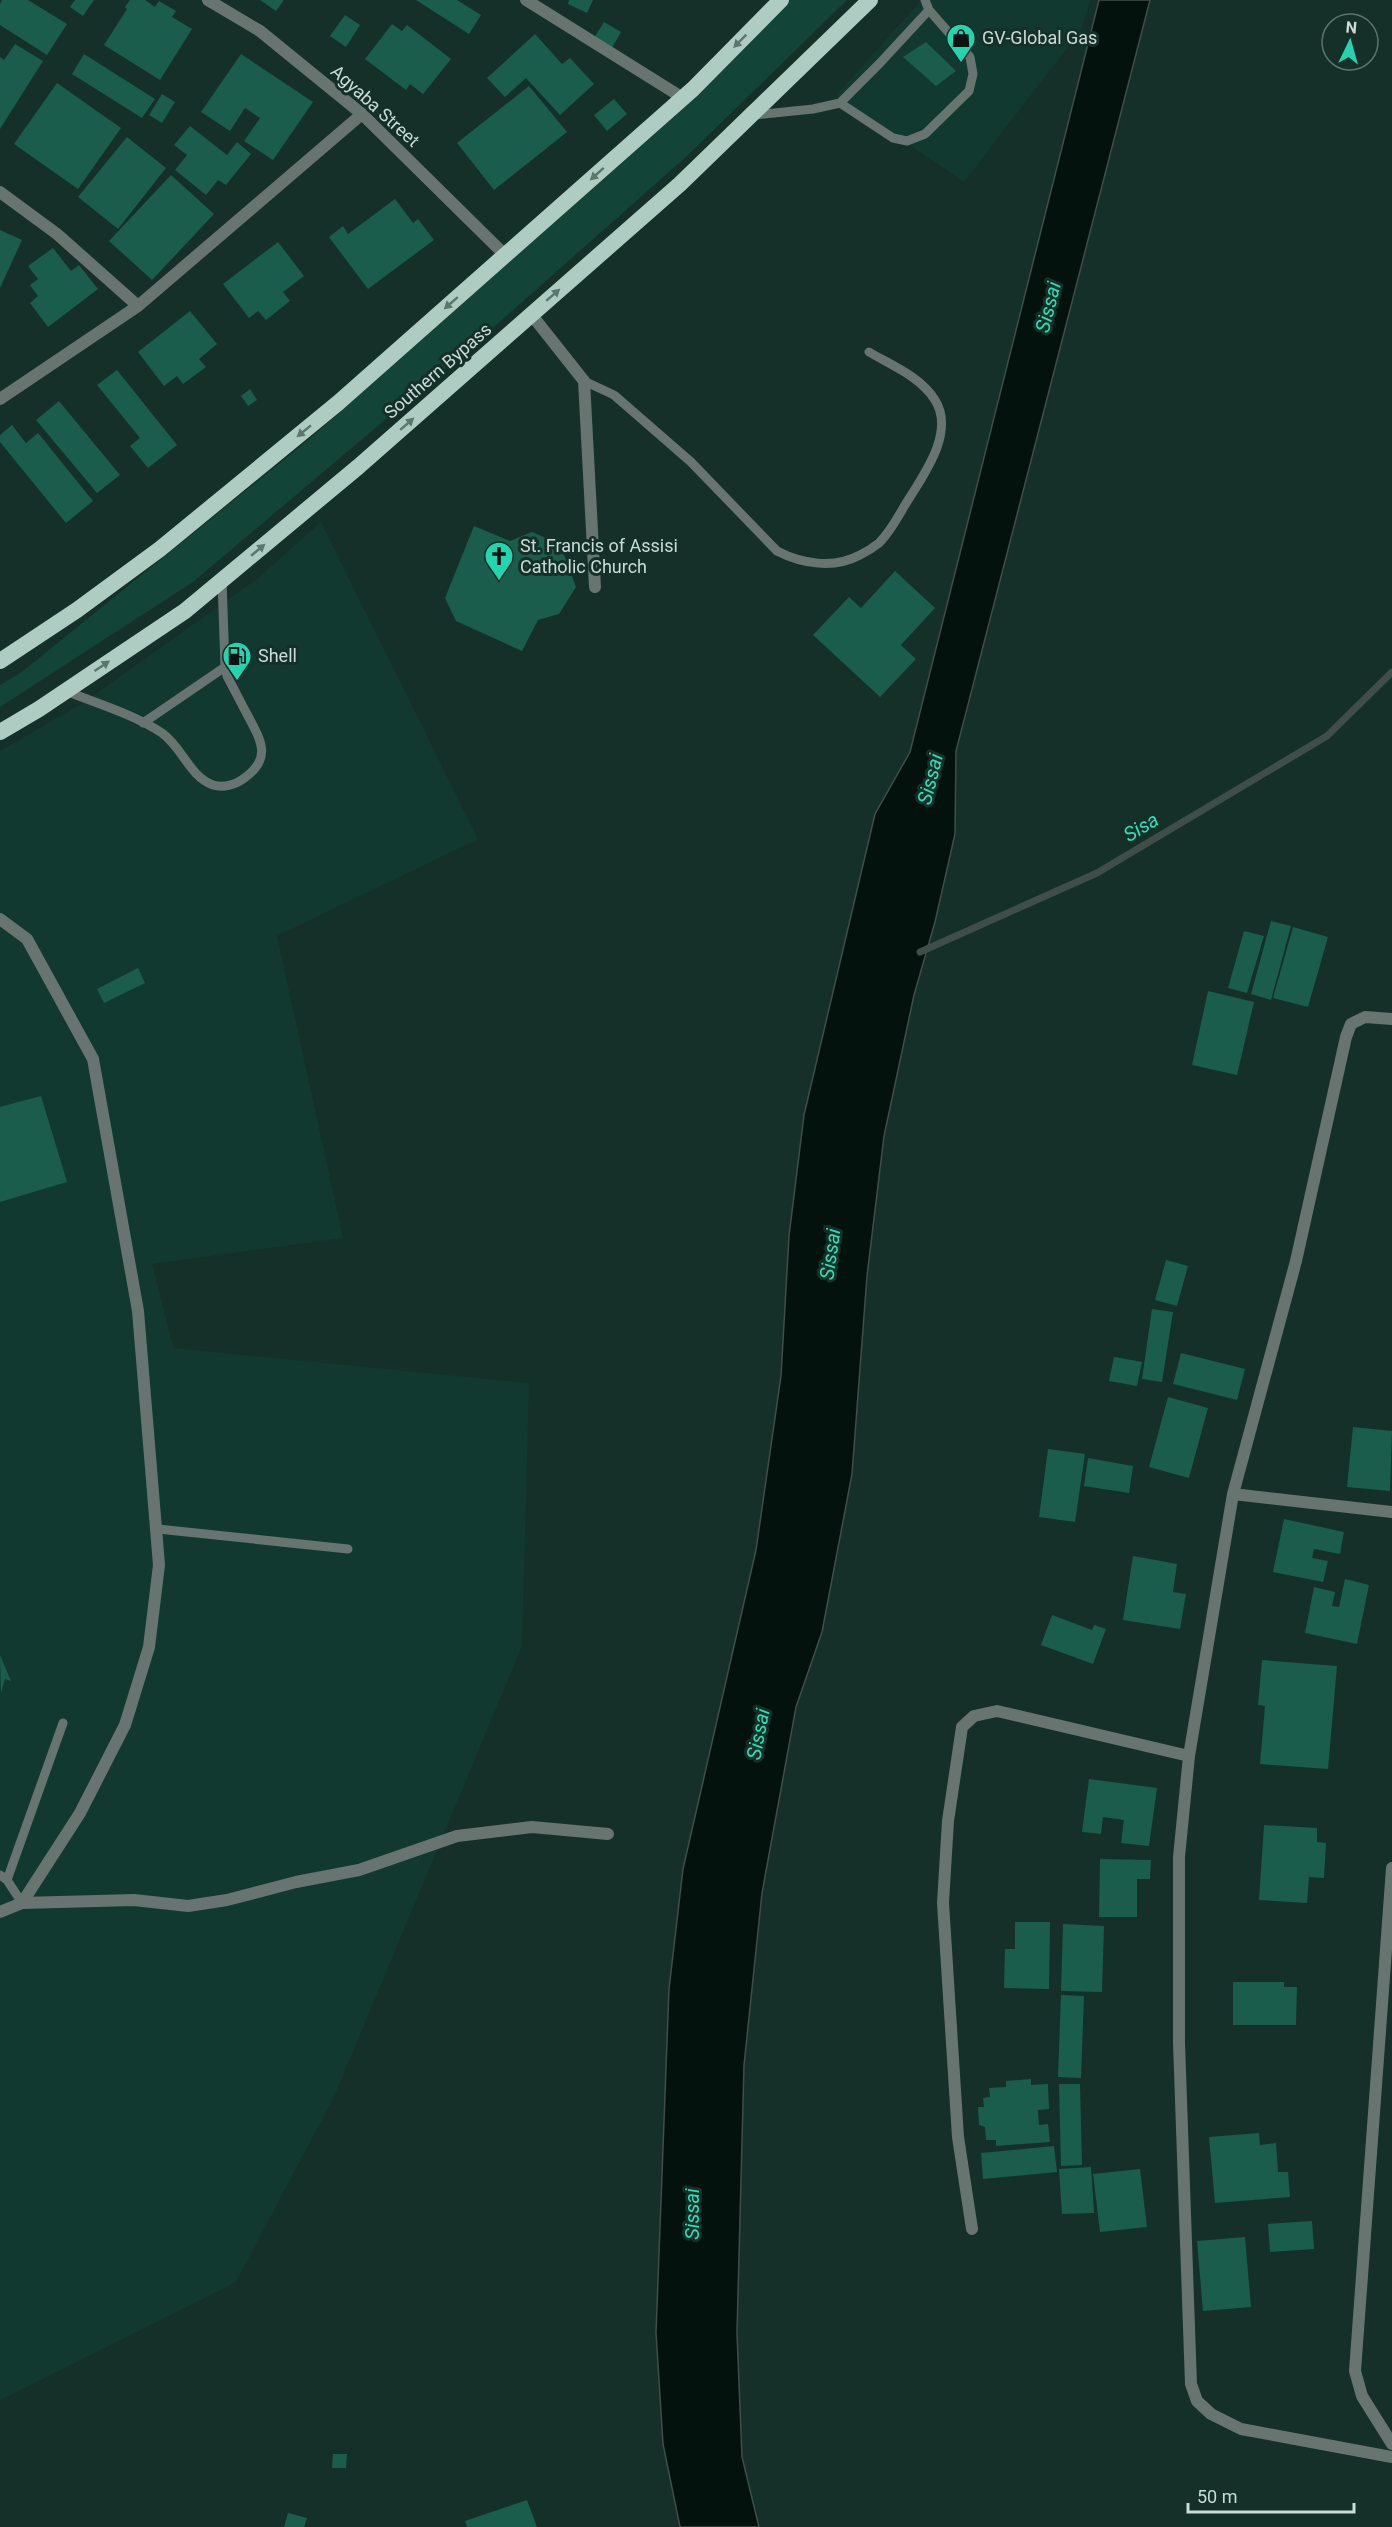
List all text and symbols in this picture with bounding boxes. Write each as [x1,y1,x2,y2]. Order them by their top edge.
north arrow [1320,12,1380,72]
text: N [1345,18,1358,38]
shop icon: GV-Global Gas [945,22,977,64]
place label: GV-Global Gas [982,27,1097,48]
one-way arrow [733,34,747,49]
street label: Agyaba Street [327,60,424,151]
one-way arrow [590,167,605,180]
water label: Sissai [1030,279,1066,335]
one-way arrow [545,289,560,302]
one-way arrow [444,296,459,309]
street label: Southern Bypass [380,318,495,423]
one-way arrow [399,418,414,431]
one-way arrow [297,424,312,437]
place label: St. Francis of Assisi Catholic Church [520,535,678,577]
church icon: St. Francis of Assisi Catholic Church [483,540,515,582]
one-way arrow [250,543,266,556]
fuel station icon: Shell [221,640,253,682]
place label: Shell [258,645,297,666]
one-way arrow [94,661,110,672]
water label: Sissai [912,751,948,807]
water label: Sisa [1119,807,1163,847]
water label: Sissai [815,1227,846,1281]
water label: Sissai [741,1706,775,1762]
water label: Sissai [680,2188,704,2240]
scale bar [1188,2476,1354,2514]
text: 50 m [1197,2486,1237,2507]

